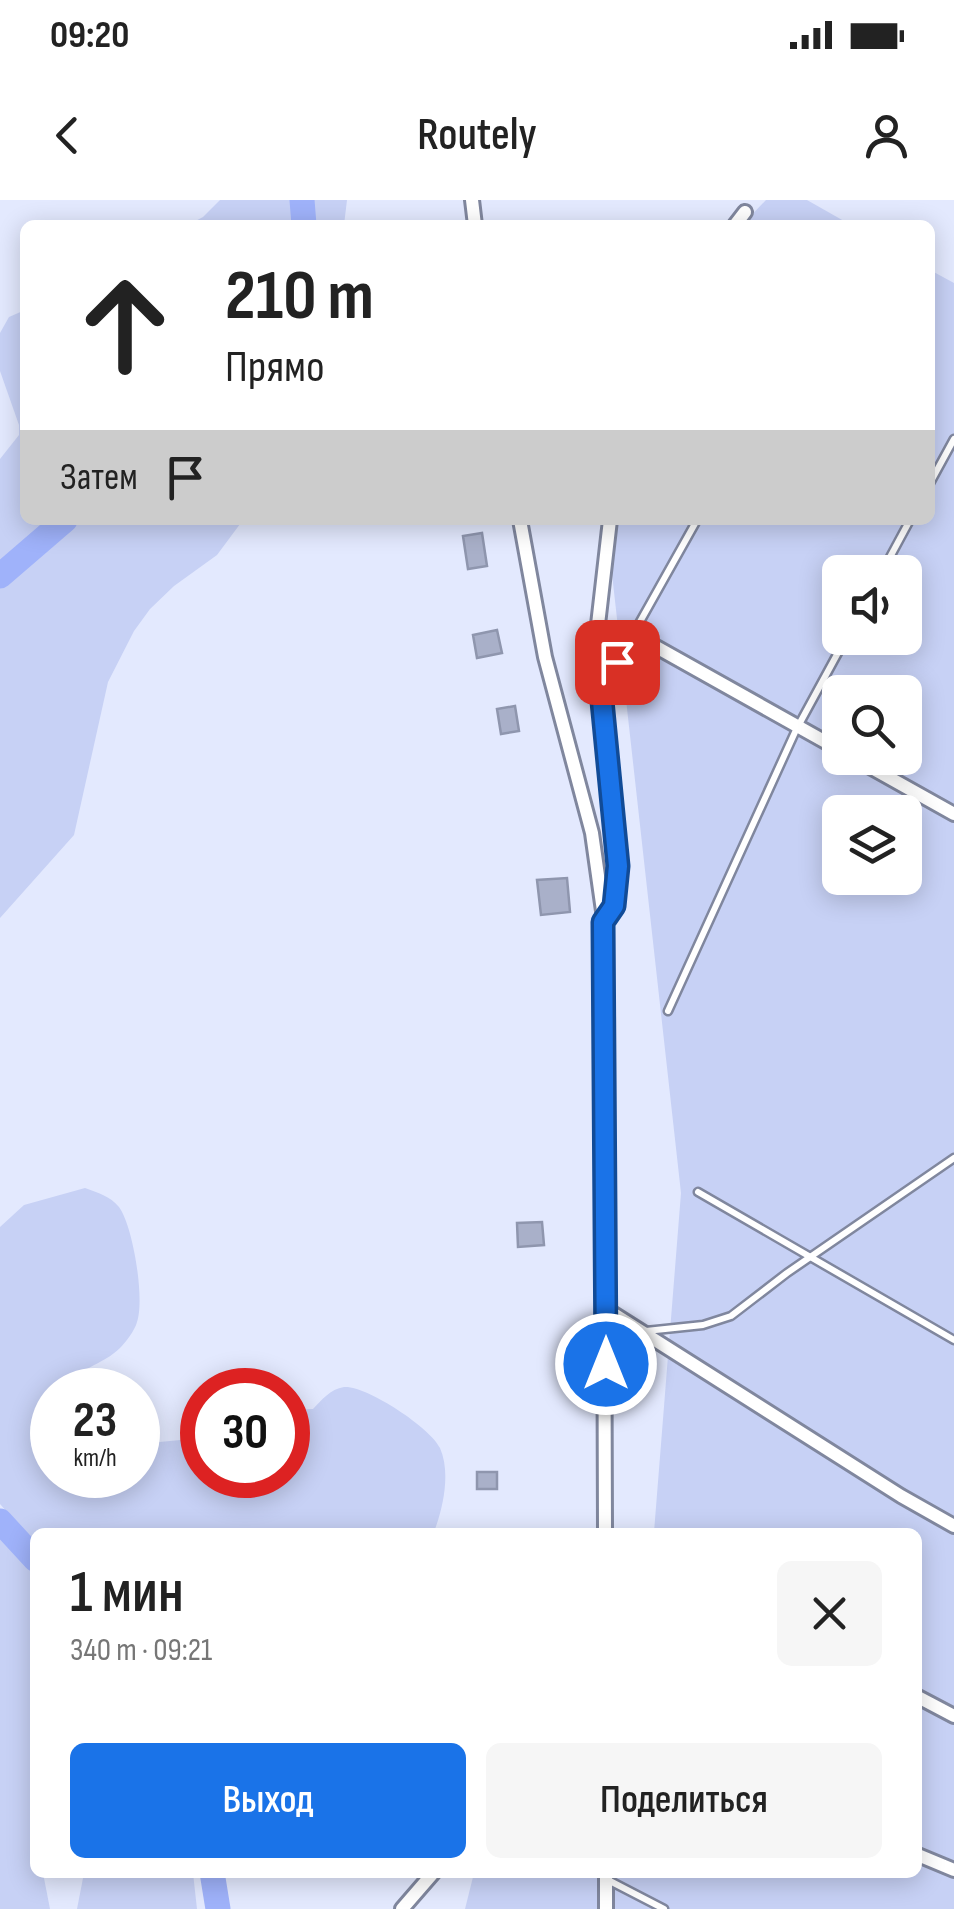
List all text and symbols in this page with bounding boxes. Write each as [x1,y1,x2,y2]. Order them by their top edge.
text: 09:20 [50,13,129,58]
icon: back [40,108,95,163]
text: Routely [417,108,537,163]
icon: person [859,108,914,163]
text: 210 m [225,255,374,339]
icon: ahead [60,260,190,390]
text: Прямо [225,340,325,395]
icon: arrive [158,450,213,505]
text: Затем [60,455,138,500]
map controls [822,555,922,895]
button: sound [822,555,922,655]
pin [575,620,660,705]
icon: arrive [590,635,645,690]
button: search [822,675,922,775]
button: layers [822,795,922,895]
position arrow [554,1312,658,1416]
speed limit sign: 30 [180,1368,310,1498]
text: 23 [73,1391,117,1451]
text: km/h [73,1443,117,1474]
text: 1 мин [70,1557,184,1629]
button: close [777,1561,882,1666]
text: 340 m · 09:21 [70,1631,212,1670]
button: Выход [70,1743,466,1858]
button: Поделиться [486,1743,882,1858]

